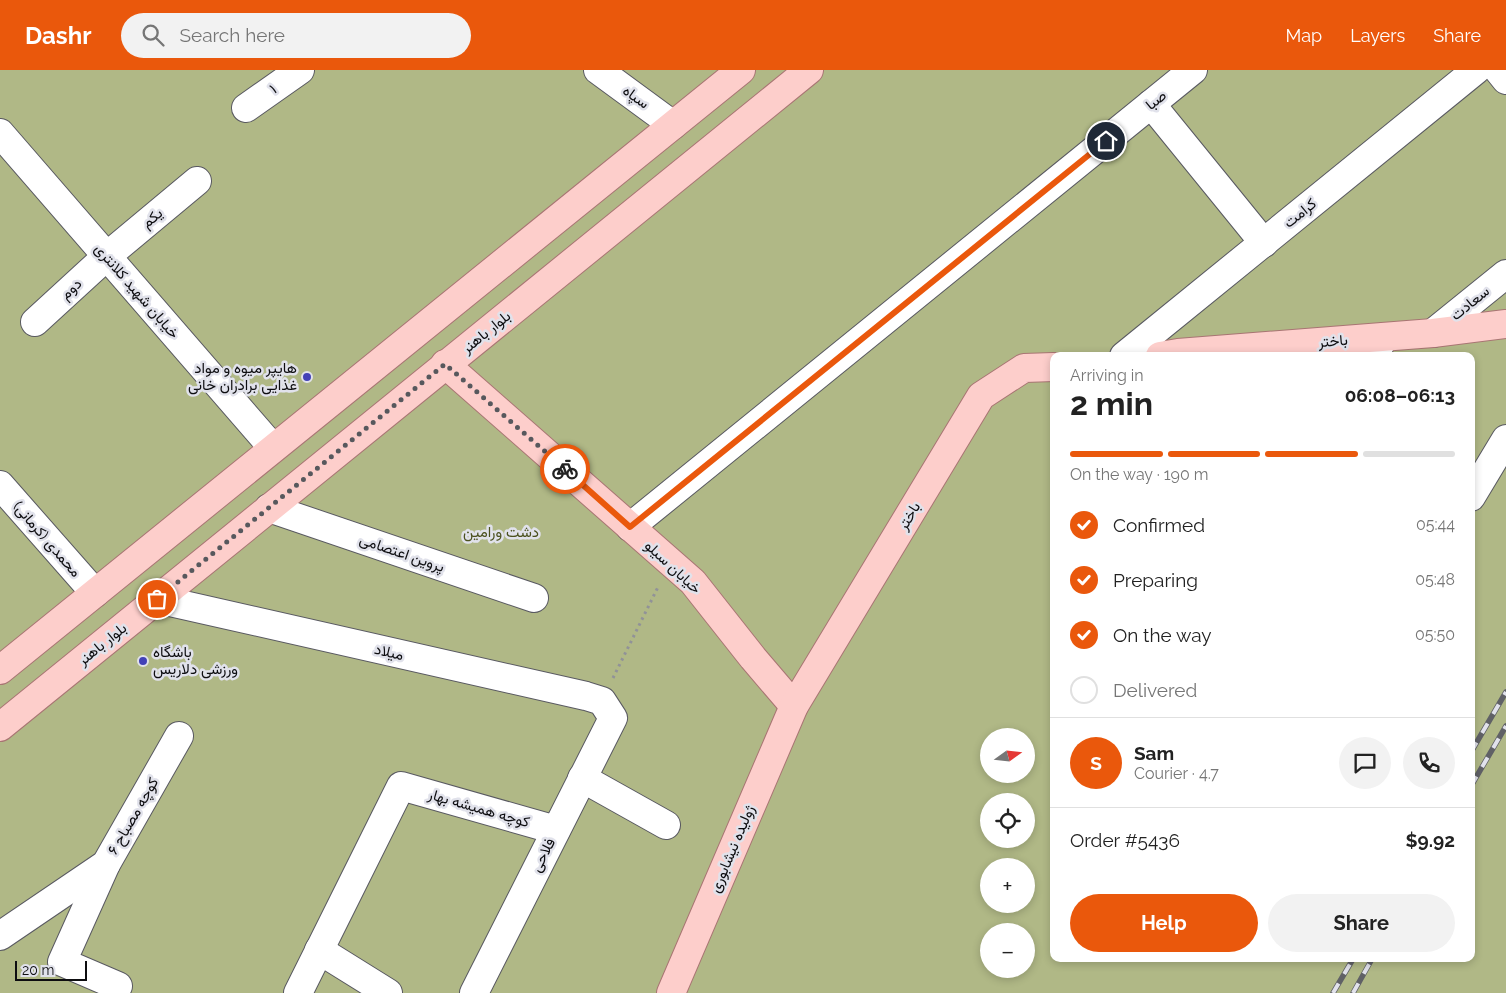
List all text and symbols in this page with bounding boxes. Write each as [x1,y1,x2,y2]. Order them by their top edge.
search box [121,13,471,58]
text: Dashr [25,21,91,50]
icon: search [139,21,167,49]
text: Search here [179,24,285,46]
text: Map [1286,25,1322,46]
text: Layers [1350,25,1405,46]
text: Share [1433,25,1481,46]
street label: ۱ [266,80,280,98]
street label: سپاه [619,81,653,113]
street label: صبا [1142,86,1170,114]
pin [1085,120,1127,162]
icon: home [1092,127,1120,155]
street label: کرامت [1280,194,1320,232]
street label: یکم [138,204,167,233]
street label: خیابان شهید کلانتری [90,240,183,343]
street label: دوم [57,275,86,304]
street label: سعادت [1447,282,1493,324]
street label: بلوار باهنر [457,307,514,358]
street label: باختر [1316,331,1349,351]
place label: هایپر میوه و‌ مواد غذایی برادران خانی [188,359,297,395]
text: Arriving in [1070,366,1144,385]
marker: هایپر میوه و‌ مواد غذایی برادران خانی [301,371,313,383]
text: 06:08–06:13 [1345,384,1455,406]
text: 2 min [1070,385,1153,422]
courier [540,444,590,494]
icon: bike [551,455,579,483]
text: On the way · 190 m [1070,465,1209,484]
street label: محمدی (کرمانی) [8,497,85,581]
street label: باختر [893,499,924,534]
icon: check [1070,511,1098,539]
text: Confirmed [1113,514,1205,536]
text: 05:44 [1416,515,1455,534]
park label: دشت ورامین [463,523,539,542]
street label: پروین اعتصامی [357,530,447,577]
street label: خیابان سیلو [641,536,705,598]
icon: check [1070,566,1098,594]
text: Preparing [1113,569,1198,591]
text: 05:48 [1415,570,1455,589]
pin [136,578,178,620]
icon: bag [143,585,171,613]
street label: بلوار باهنر [73,619,130,670]
icon: check [1070,621,1098,649]
text: On the way [1113,624,1212,646]
text: 05:50 [1415,625,1455,644]
street label: میلاد [373,640,405,664]
place label: باشگاه ورزشی دلاریس [153,643,238,679]
marker: باشگاه ورزشی دلاریس [137,655,149,667]
text: Delivered [1113,679,1197,701]
north arrow [980,728,1035,782]
map controls [980,728,1035,978]
button: chat [1339,737,1391,789]
button: phone [1403,737,1455,789]
text: Sam [1134,742,1174,764]
text: S [1090,752,1102,774]
text: Courier · 4.7 [1134,764,1219,783]
street label: کوچه مصباح ۶ [104,774,164,859]
street label: کوچه همیشه بهار [425,785,532,832]
button: locate [980,793,1035,848]
street label: ژولیده نیشابوری [705,802,760,896]
text: Order #5436 [1070,829,1180,851]
text: $9.92 [1406,829,1455,851]
street label: فلاحی [527,835,560,875]
button: + [980,858,1035,913]
button: Help [1070,894,1258,952]
button: Share [1268,894,1455,952]
button: − [980,923,1035,978]
scale bar [15,958,88,981]
text: 20 m [22,962,54,978]

